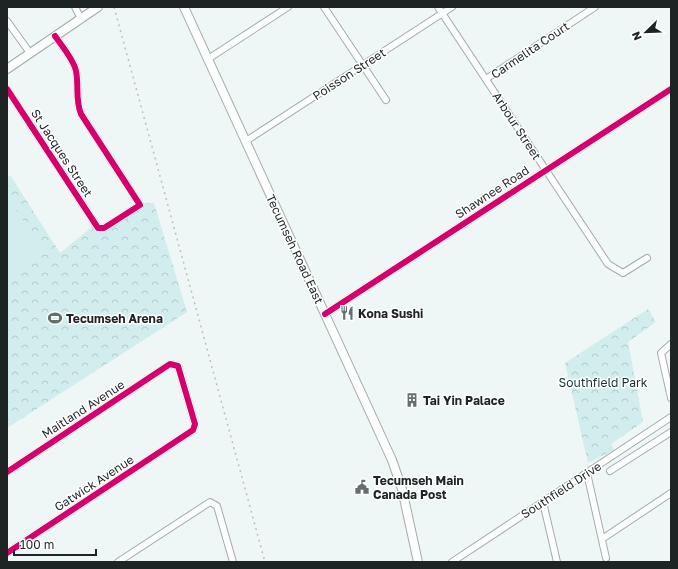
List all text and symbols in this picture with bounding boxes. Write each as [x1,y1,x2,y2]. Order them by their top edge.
north arrow [626,12,666,52]
street label: Carmelita Court [488,18,572,82]
text: N [629,30,644,42]
street label: Poisson Street [310,45,388,103]
street label: Arbour Street [490,89,545,163]
street label: St Jacques Street [28,106,96,200]
street label: Shawnee Road [452,163,532,221]
street label: Tecumseh Road East [263,192,327,306]
restaurant icon: Kona Sushi [339,305,355,321]
place label: Kona Sushi [358,306,423,321]
sports icon: Tecumseh Arena [47,310,63,326]
place label: Tecumseh Arena [66,311,163,326]
park label: Southfield Park [559,375,648,390]
street label: Maitland Avenue [39,377,127,441]
building icon: Tai Yin Palace [404,392,420,408]
place label: Tai Yin Palace [423,393,505,408]
street label: Gatwick Avenue [51,452,137,514]
street label: Southfield Drive [518,458,604,522]
place label: Tecumseh Main Canada Post [373,473,464,502]
public building icon: Tecumseh Main Canada Post [354,479,370,495]
scale bar [14,531,96,557]
text: 100 m [20,537,54,552]

